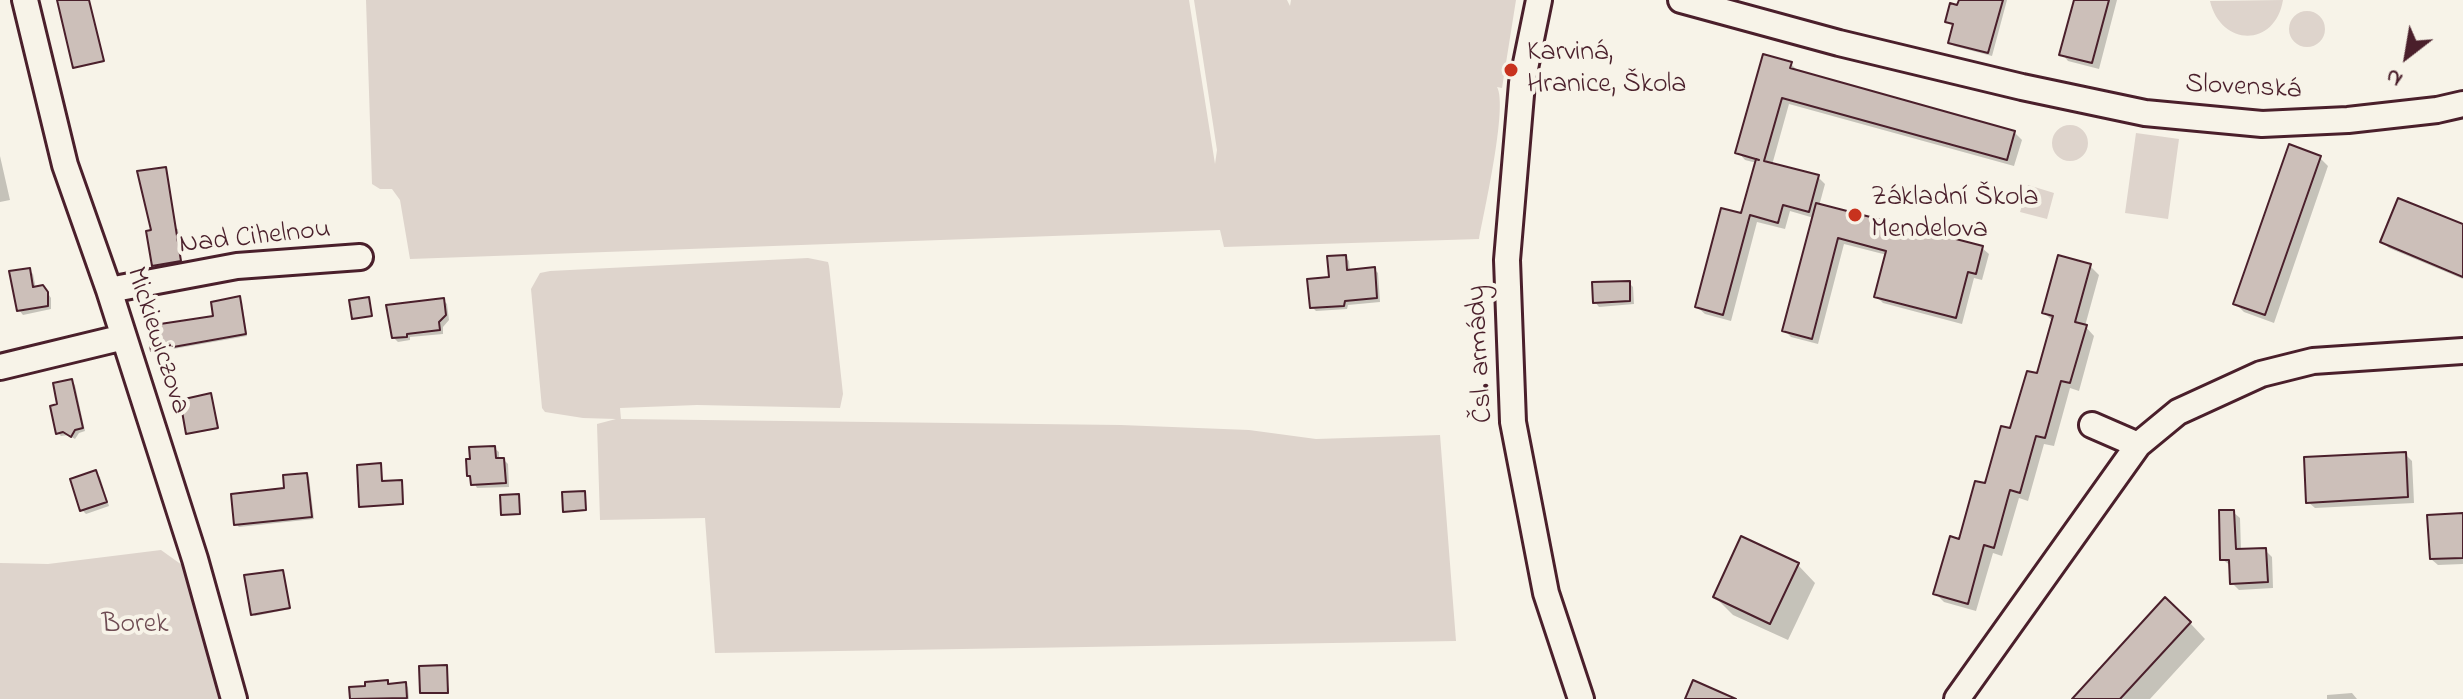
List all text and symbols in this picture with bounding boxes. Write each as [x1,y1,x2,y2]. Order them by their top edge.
north arrow [2367,16,2447,96]
place label: Karviná, Hranice, Škola [1527,37,1686,103]
text: N [2380,59,2409,94]
marker: Karviná, Hranice, Škola [1502,61,1520,79]
street label: Slovenská [2184,69,2302,109]
place label: Základní Škola Mendelova [1871,182,2039,248]
marker: Základní Škola Mendelova [1846,206,1864,224]
street label: Nad Cihelnou [178,214,332,264]
street label: Mickiewiczova [116,263,196,419]
street label: Čsl. armády [1462,284,1502,424]
park label: Borek [102,609,168,643]

